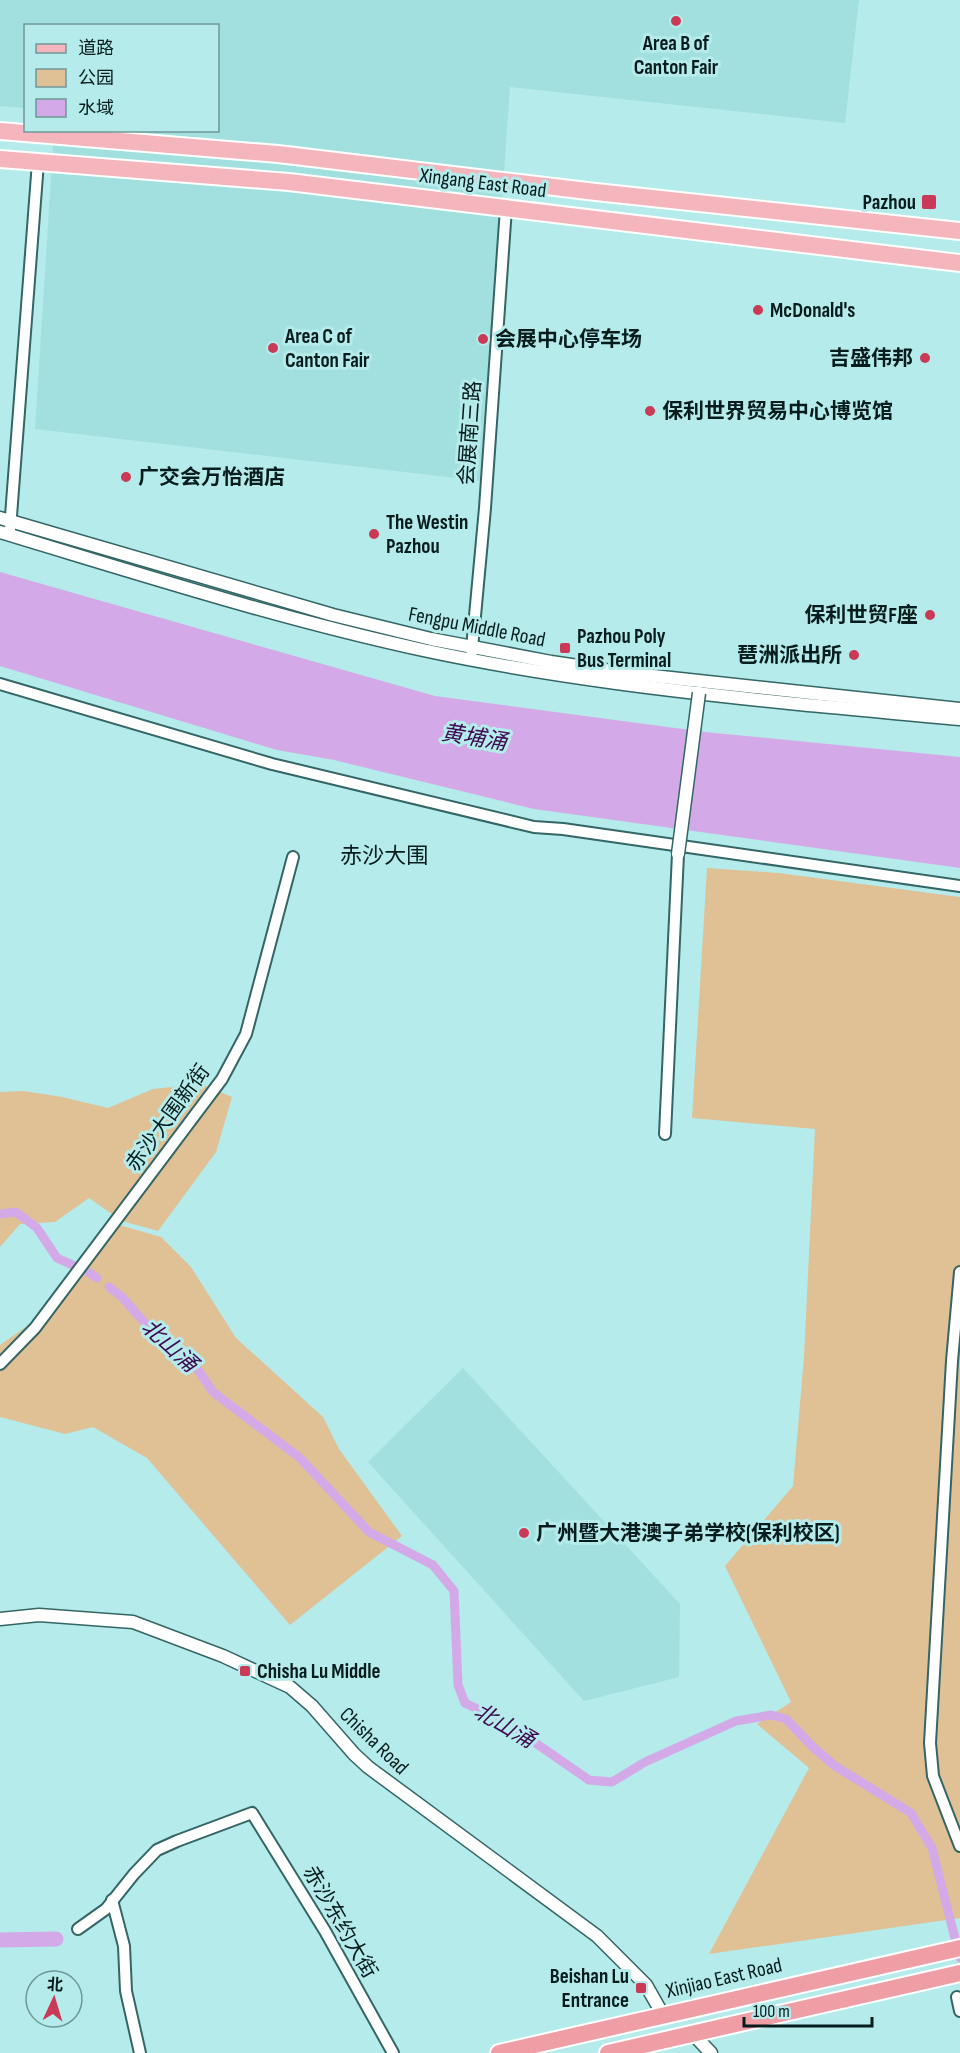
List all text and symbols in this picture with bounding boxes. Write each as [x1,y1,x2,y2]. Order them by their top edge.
marker: Area B of Canton Fair [669,14,683,28]
legend [24,24,219,132]
place label: Area B of Canton Fair [634,31,719,80]
text: 道路 [78,38,114,59]
text: 公园 [78,68,114,89]
text: 水域 [78,98,114,119]
street label: Xingang East Road [417,163,548,203]
place label: Pazhou [862,190,916,215]
marker: Pazhou [920,193,938,211]
place label: McDonald's [770,298,855,323]
marker: McDonald's [751,303,765,317]
place label: Area C of Canton Fair [284,324,370,373]
place label: 会展中心停车场 [495,327,642,352]
marker: 会展中心停车场 [476,332,490,346]
marker: Area C of Canton Fair [266,341,280,355]
place label: 吉盛伟邦 [829,346,913,371]
marker: 吉盛伟邦 [918,351,932,365]
street label: 会展南三路 [454,380,486,486]
place label: 保利世界贸易中心博览馆 [662,399,893,424]
marker: 保利世界贸易中心博览馆 [643,404,657,418]
place label: 广交会万怡酒店 [138,465,285,490]
marker: 广交会万怡酒店 [119,470,133,484]
place label: The Westin Pazhou [386,510,468,559]
marker: The Westin Pazhou [367,527,381,541]
street label: Fengpu Middle Road [406,601,548,653]
place label: 保利世贸F座 [804,603,918,628]
marker: 保利世贸F座 [923,608,937,622]
place label: Pazhou Poly Bus Terminal [577,624,671,673]
marker: Pazhou Poly Bus Terminal [558,641,572,655]
place label: 琶洲派出所 [737,643,842,668]
marker: 琶洲派出所 [847,648,861,662]
water label: 黄埔涌 [439,720,512,757]
district label: 赤沙大围 [340,843,428,870]
street label: 赤沙大围新街 [121,1060,215,1176]
water label: 北山涌 [135,1314,205,1380]
place label: 广州暨大港澳子弟学校(保利校区) [536,1521,840,1546]
marker: 广州暨大港澳子弟学校(保利校区) [517,1526,531,1540]
place label: Chisha Lu Middle [257,1659,380,1684]
marker: Chisha Lu Middle [238,1664,252,1678]
water label: 北山涌 [469,1698,542,1756]
street label: Chisha Road [334,1702,414,1780]
street label: 赤沙东约大街 [298,1861,382,1983]
street label: Xinjiao East Road [663,1953,784,2004]
place label: Beishan Lu Entrance [550,1964,629,2013]
north arrow [24,1969,84,2029]
text: 北 [46,1975,64,1996]
marker: Beishan Lu Entrance [634,1981,648,1995]
scale bar [744,1990,872,2028]
text: 100 m [753,2001,790,2022]

